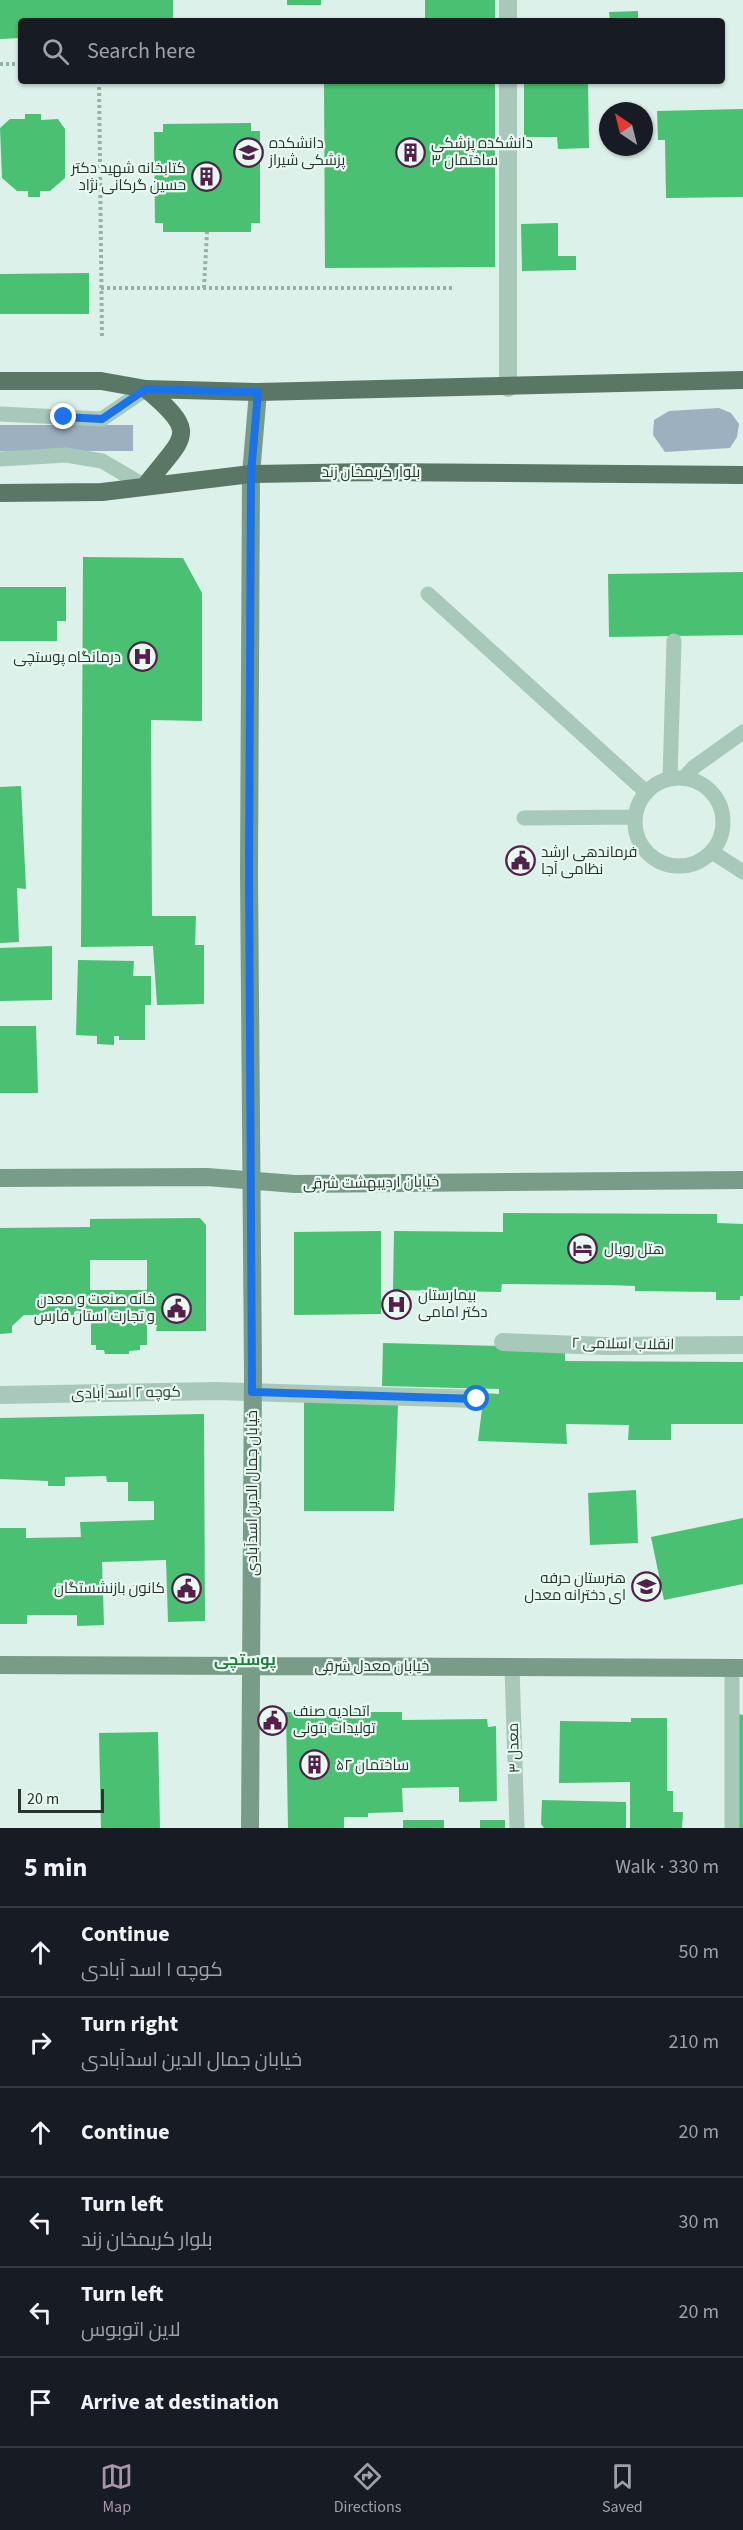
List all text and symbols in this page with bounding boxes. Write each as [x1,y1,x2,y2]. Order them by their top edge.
search box [18,18,725,84]
icon: search [39,35,72,68]
text: Search here [87,35,195,67]
north arrow [599,102,653,156]
place label: دانشکده پزشکی شیراز [268,133,345,171]
place label: دانشکده پزشکی ساختمان ۳ [431,133,533,171]
school or university icon: دانشکده پزشکی شیراز [232,136,264,168]
building icon: دانشکده پزشکی ساختمان ۳ [394,136,426,168]
place label: کتابخانه شهید دکتر حسین گرکانی نژاد [70,158,186,196]
building icon: کتابخانه شهید دکتر حسین گرکانی نژاد [191,161,223,193]
route end [50,403,76,429]
street label: بلوار کریمخان زند [322,462,420,483]
hospital icon: درمانگاه پوستچی [126,641,158,673]
place label: درمانگاه پوستچی [13,647,121,668]
place label: فرماندهی ارشد نظامی آجا [541,842,637,880]
public building icon: فرماندهی ارشد نظامی آجا [504,845,536,877]
street label: خیابان اردیبهشت شرقی [303,1171,439,1195]
hotel icon: هتل رویال [567,1233,599,1265]
place label: هتل رویال [604,1239,664,1260]
place label: بیمارستان دکتر امامی [418,1285,488,1323]
hospital icon: بیمارستان دکتر امامی [381,1288,413,1320]
place label: خانه صنعت و معدن و تجارت استان فارس [34,1289,155,1327]
public building icon: خانه صنعت و معدن و تجارت استان فارس [160,1292,192,1324]
street label: ۲ انقلاب اسلامی [571,1333,675,1355]
street label: کوچه ۲ اسد آبادی [71,1382,181,1404]
route start [463,1385,489,1411]
street label: خیابان جمال الدین اسدآبادی [242,1410,263,1576]
place label: هنرستان حرفه ای دخترانه معدل [524,1568,626,1606]
school or university icon: هنرستان حرفه ای دخترانه معدل [631,1571,663,1603]
public building icon: کانون بازنشستگان [170,1572,202,1604]
place label: کانون بازنشستگان [54,1578,165,1599]
district label: پوستچی [214,1649,276,1671]
street label: خیابان معدل شرقی [315,1656,429,1677]
place label: اتحادیه صنف تولیدات بتونی [293,1701,375,1739]
public building icon: اتحادیه صنف تولیدات بتونی [256,1704,288,1736]
street label: ۳ معدل [503,1722,525,1774]
building icon: ساختمان ۵۲ [299,1749,331,1781]
place label: ساختمان ۵۲ [336,1755,409,1776]
scale bar [18,1786,104,1814]
text: 20 m [27,1788,59,1810]
text: 5 min [24,1849,87,1886]
text: Walk · 330 m [615,1853,719,1881]
text: Continue [81,1918,170,1950]
icon: ahead [24,1936,57,1969]
text: 50 m [679,1938,719,1966]
text: کوچه ۱ اسد آبادی [81,1956,223,1984]
text: Turn right [81,2008,178,2040]
icon: right [24,2026,57,2059]
text: 210 m [669,2028,719,2056]
text: خیابان جمال الدین اسدآبادی [81,2046,302,2074]
icon: ahead [24,2116,57,2149]
text: Continue [81,2116,170,2148]
text: 20 m [679,2118,719,2146]
text: Turn left [81,2188,163,2220]
icon: left [24,2206,57,2239]
text: 30 m [679,2208,719,2236]
text: بلوار کریمخان زند [81,2226,213,2254]
text: Turn left [81,2278,163,2310]
icon: left [24,2296,57,2329]
text: 20 m [679,2298,719,2326]
text: لاین اتوبوس [81,2316,181,2344]
icon: arrive [24,2386,57,2419]
text: Arrive at destination [81,2386,279,2418]
tab: Map [100,2460,133,2518]
tab: Directions [334,2460,401,2518]
tab: Saved [602,2460,643,2518]

